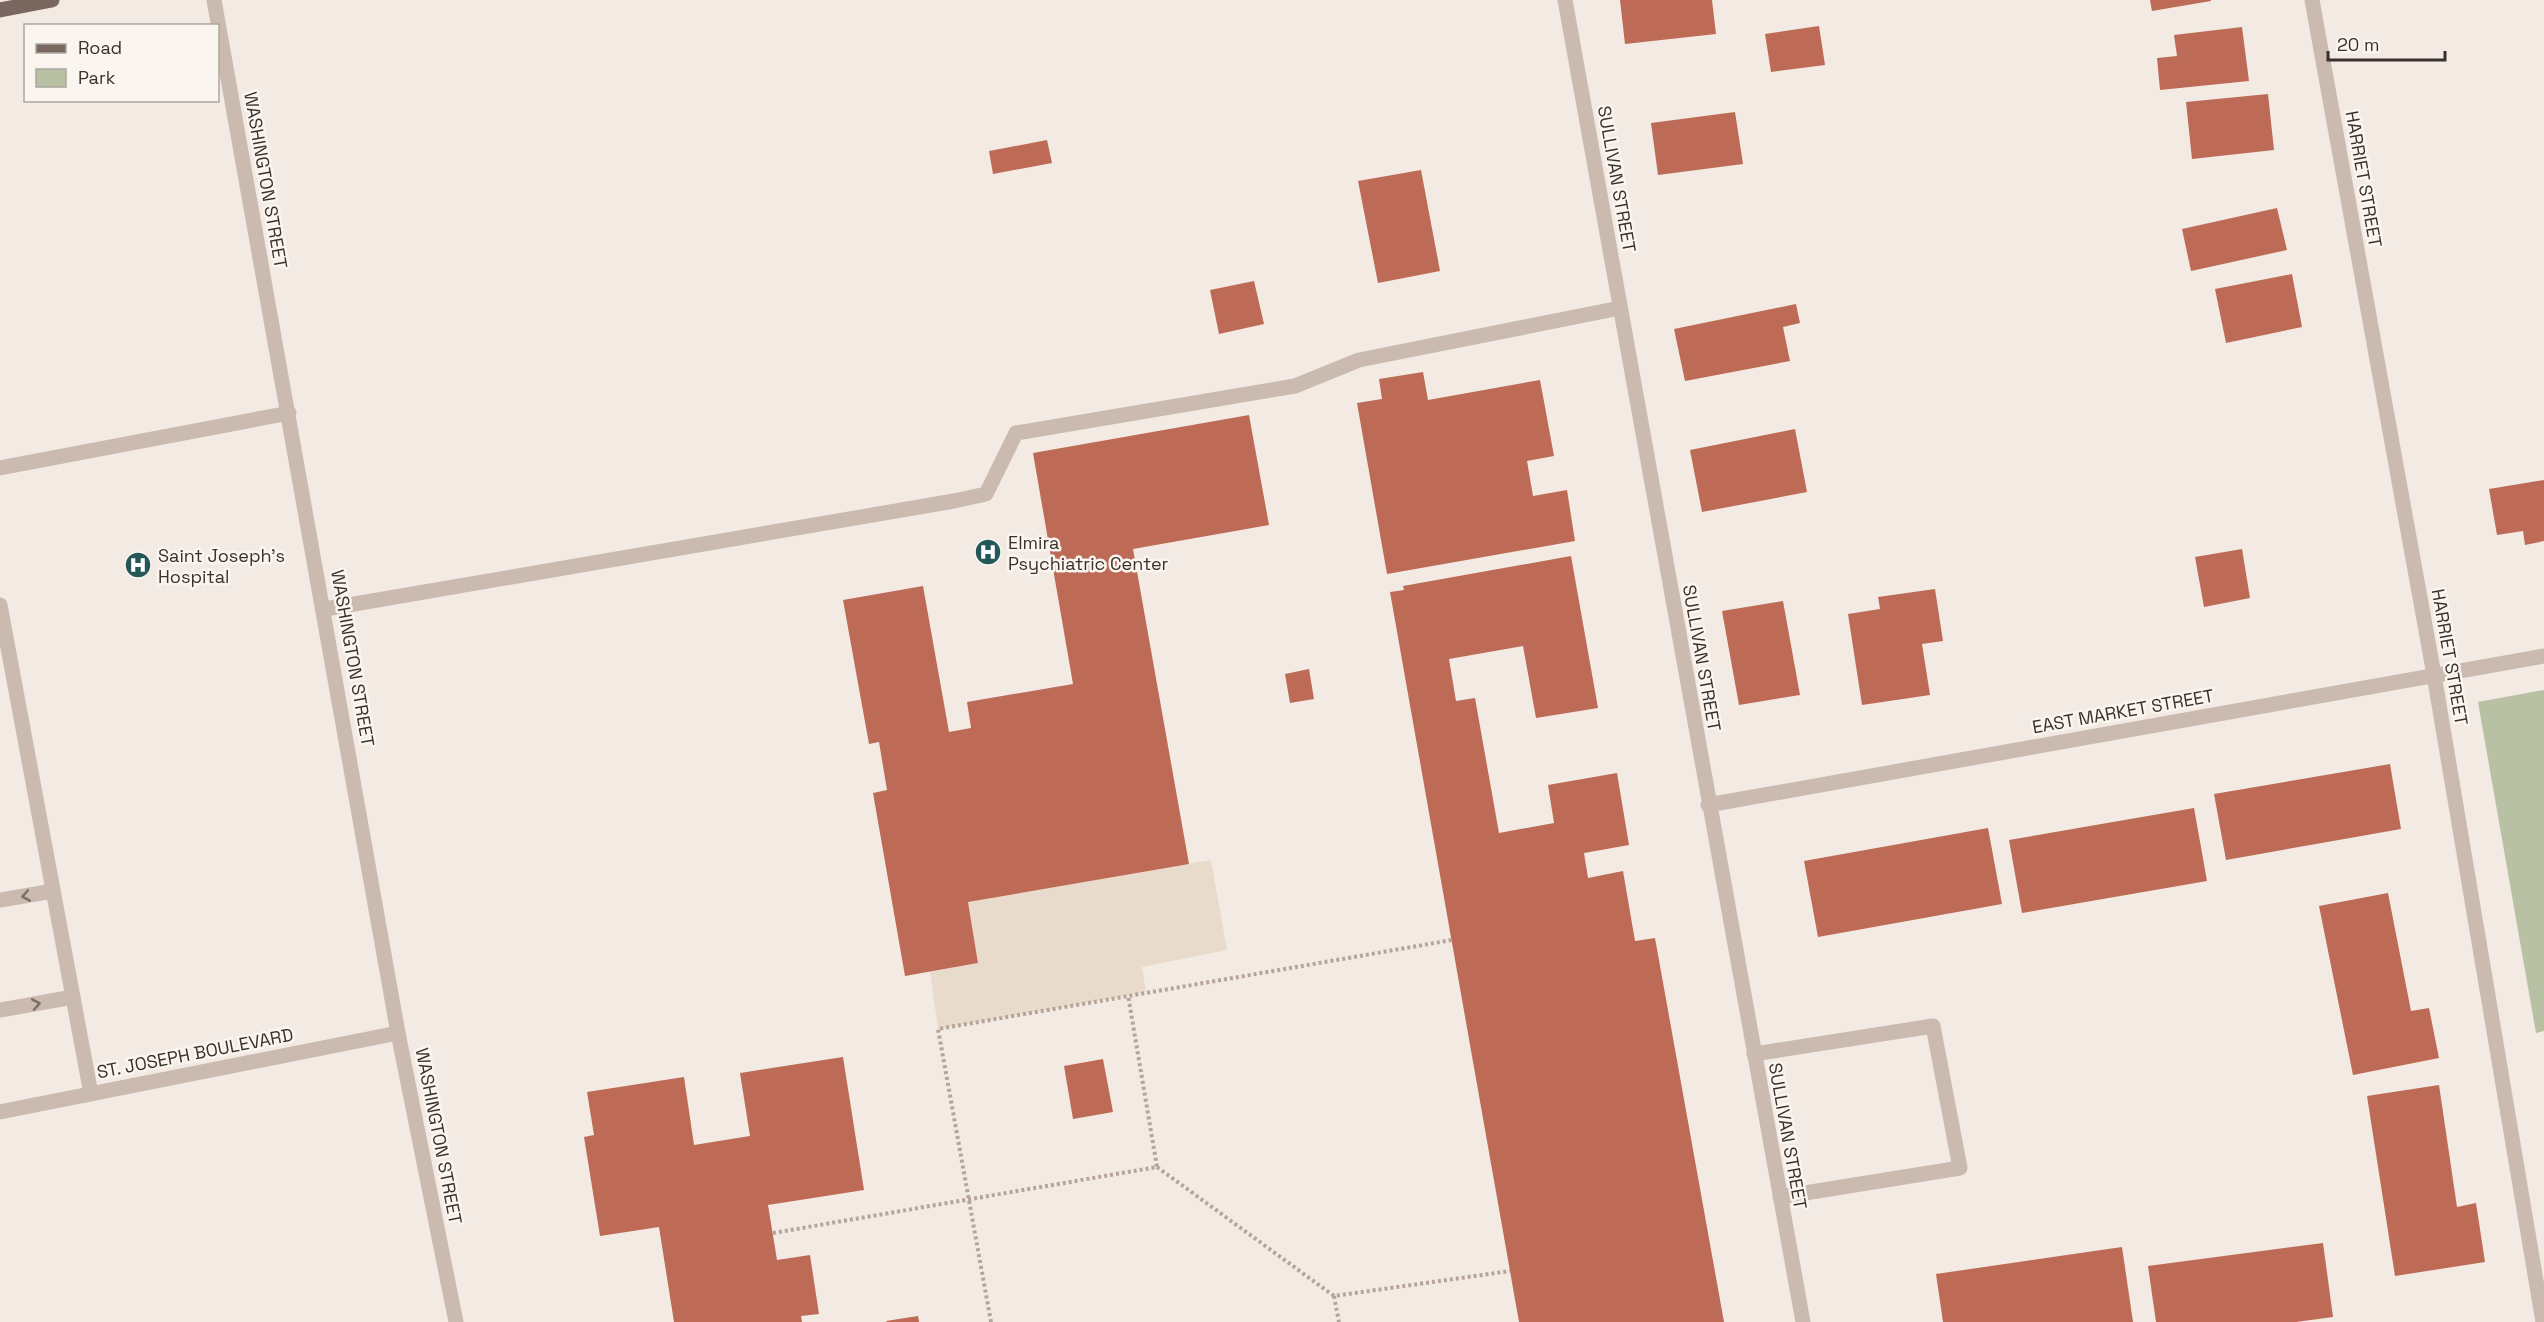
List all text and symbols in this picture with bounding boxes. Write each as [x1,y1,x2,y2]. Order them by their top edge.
legend [24,24,219,102]
scale bar [2328,24,2445,62]
text: 20 m [2337,33,2380,56]
text: Road [78,36,122,59]
text: Park [78,66,116,89]
street label: WASHINGTON STREET [239,90,293,271]
street label: SULLIVAN STREET [1593,104,1641,255]
street label: HARRIET STREET [2341,109,2387,250]
place label: Elmira Psychiatric Center [1008,531,1169,575]
hospital icon: Elmira Psychiatric Center [973,537,1003,567]
place label: Saint Joseph's Hospital [158,544,285,588]
hospital icon: Saint Joseph's Hospital [123,550,153,580]
street label: WASHINGTON STREET [326,568,380,749]
street label: SULLIVAN STREET [1678,583,1726,734]
street label: HARRIET STREET [2427,587,2473,728]
street label: EAST MARKET STREET [2030,684,2216,738]
one-way arrow [22,889,31,901]
one-way arrow [31,998,41,1011]
street label: ST. JOSEPH BOULEVARD [95,1023,295,1083]
street label: WASHINGTON STREET [411,1046,467,1227]
street label: SULLIVAN STREET [1764,1061,1812,1212]

